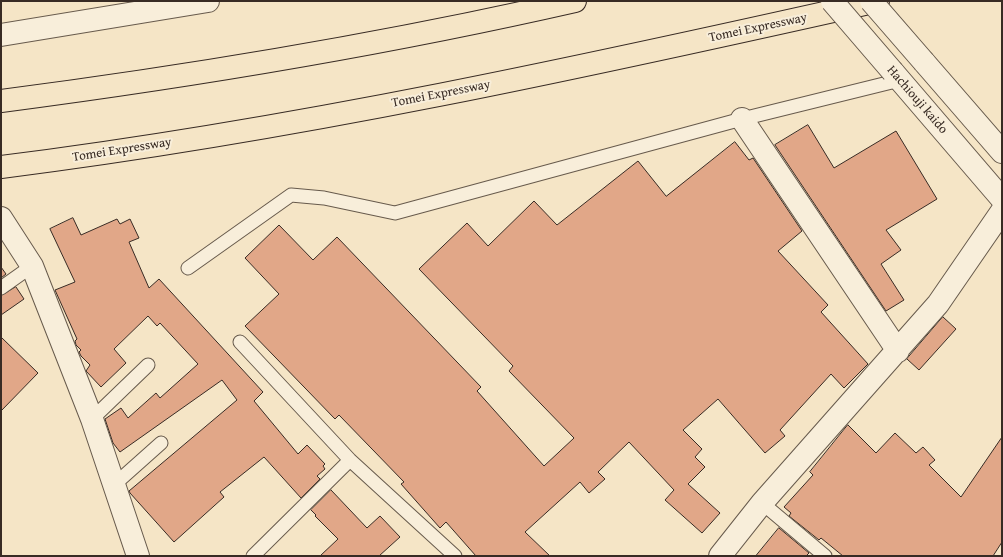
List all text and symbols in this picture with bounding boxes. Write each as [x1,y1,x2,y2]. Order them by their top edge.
street label: Tomei Expressway [707,10,809,46]
street label: Hachiouji kaido [883,63,951,137]
street label: Tomei Expressway [390,77,492,111]
street label: Tomei Expressway [71,134,173,166]

